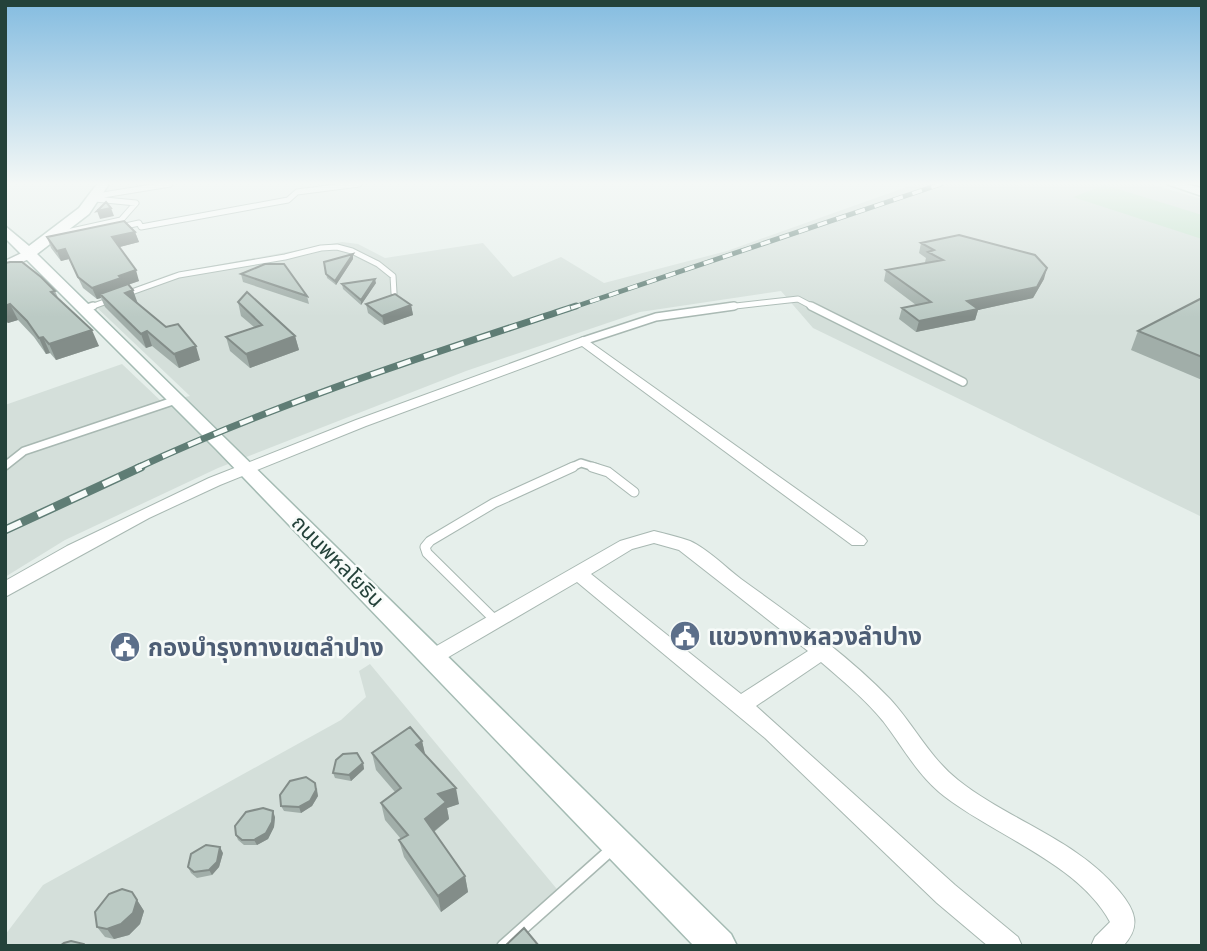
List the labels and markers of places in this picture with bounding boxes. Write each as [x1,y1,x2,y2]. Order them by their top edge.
public building icon: แขวงทางหลวงลำปาง [668,619,702,653]
place label: แขวงทางหลวงลำปาง [708,621,922,652]
public building icon: กองบำรุงทางเขตลำปาง [108,630,142,664]
place label: กองบำรุงทางเขตลำปาง [148,632,384,663]

